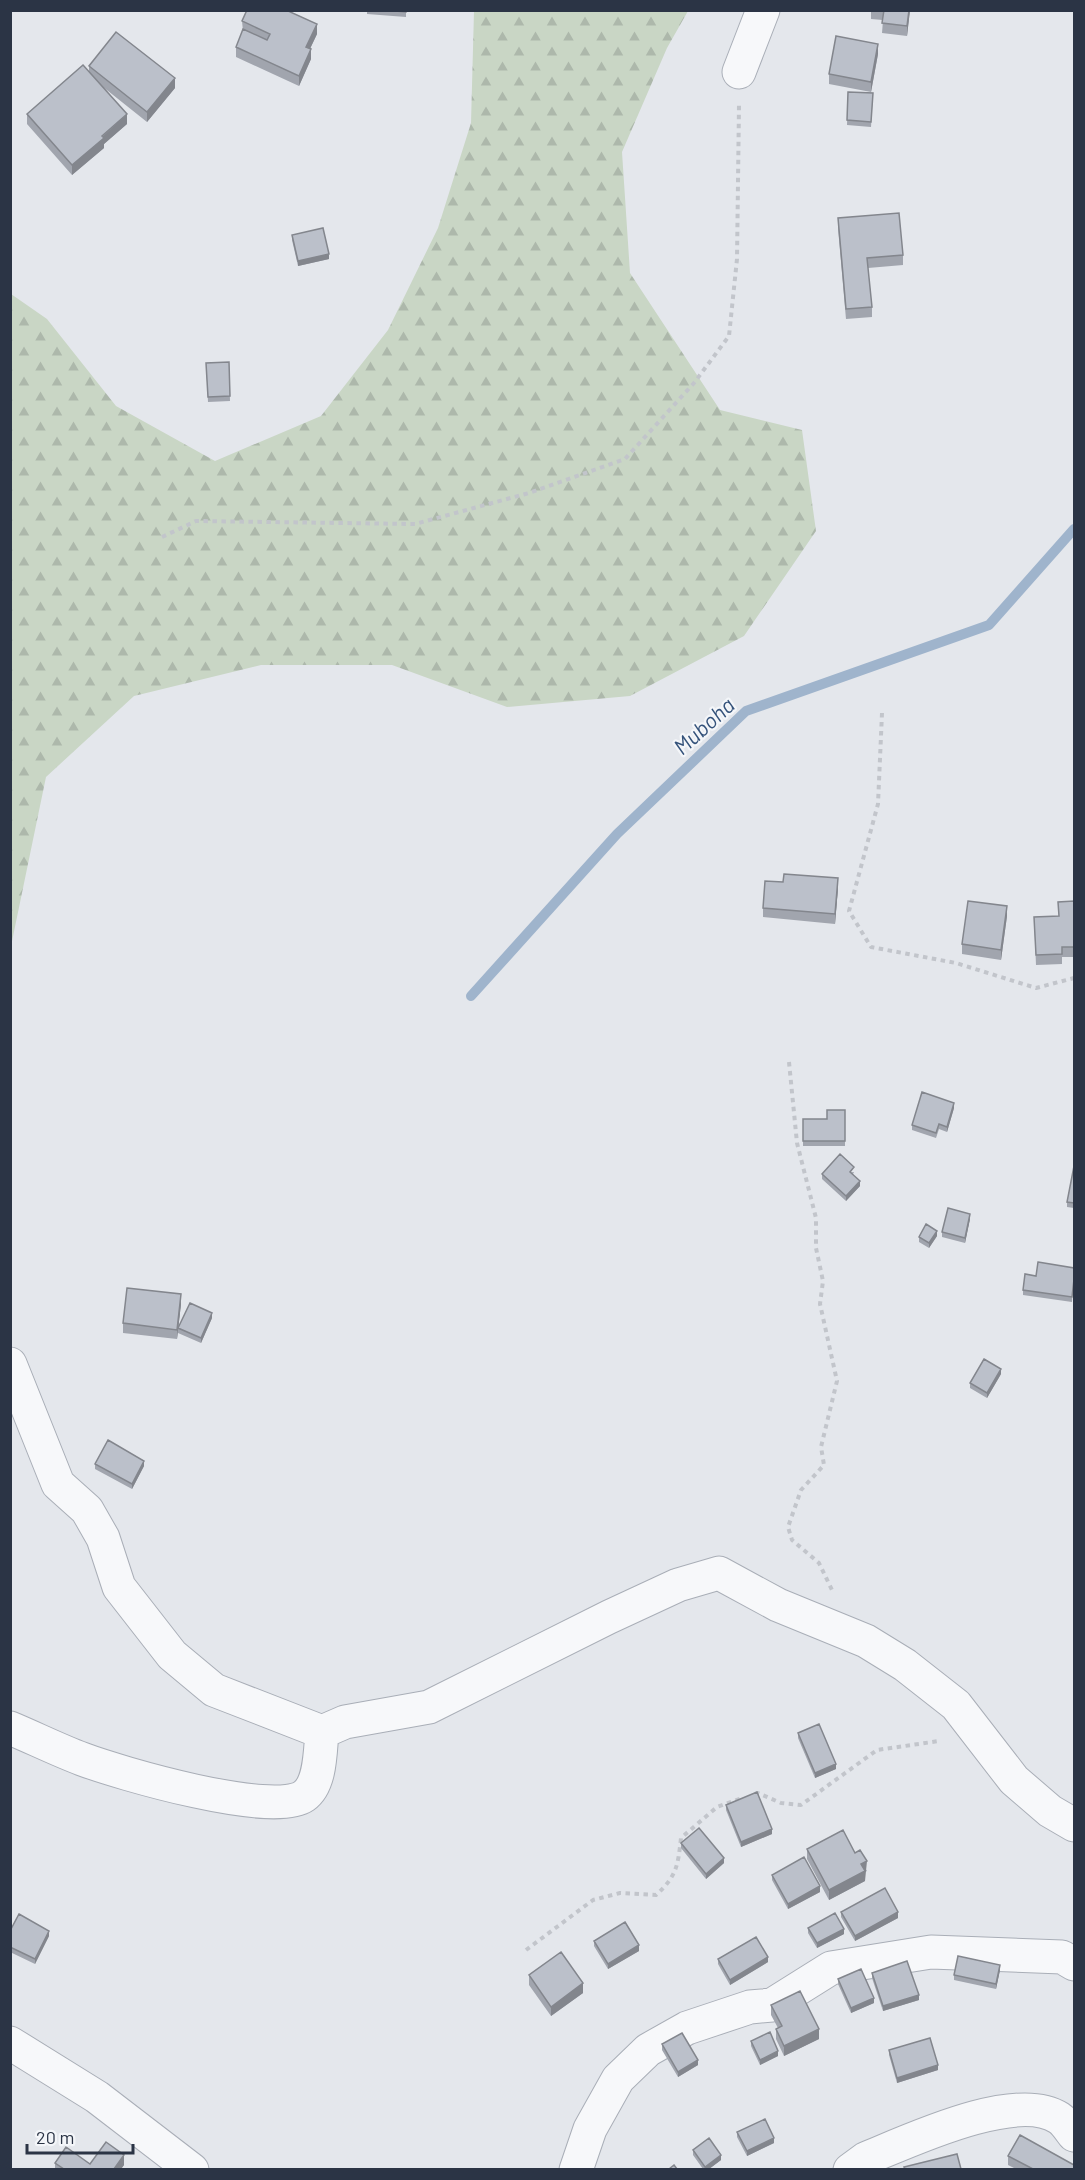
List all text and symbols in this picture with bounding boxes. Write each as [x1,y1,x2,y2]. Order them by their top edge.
water label: Muboha [668,691,739,759]
scale bar [27,2117,134,2155]
text: 20 m [36,2126,74,2148]

